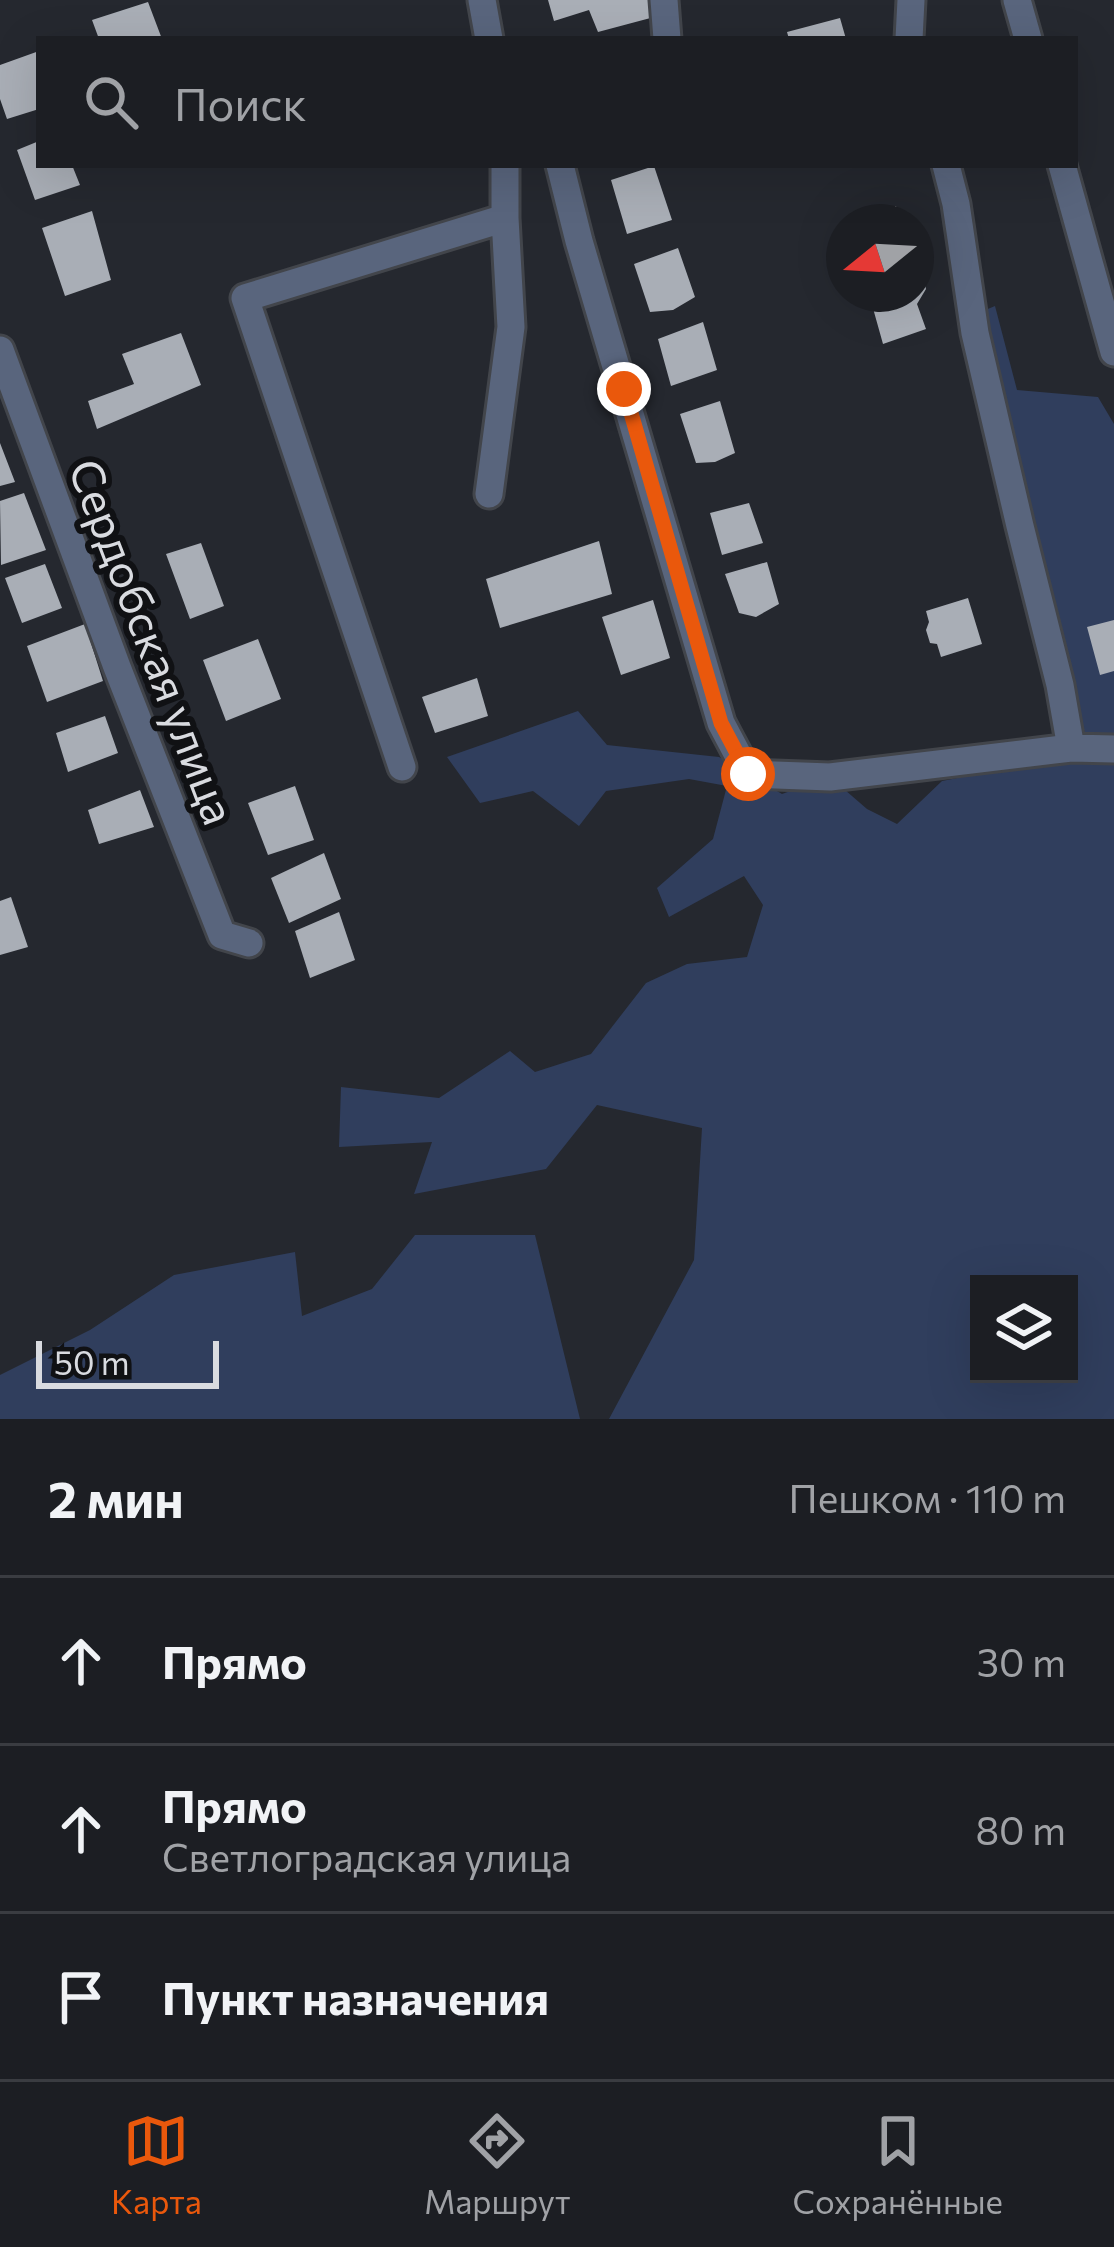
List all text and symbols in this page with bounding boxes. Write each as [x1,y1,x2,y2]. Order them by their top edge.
search box [36,36,1078,168]
icon: search [78,69,144,135]
text: Поиск [174,75,307,130]
north arrow [826,204,934,312]
route end [597,362,651,416]
street label: Сердобская улица [59,451,249,831]
route start [721,747,775,801]
map controls [970,1275,1078,1383]
button: layers [970,1275,1078,1383]
scale bar [36,1335,219,1388]
text: 50 m [54,1341,130,1382]
text: 2 мин [48,1466,184,1529]
text: Пешком · 110 m [789,1473,1066,1521]
icon: ahead [48,1628,114,1694]
text: Прямо [162,1633,307,1688]
text: 30 m [977,1637,1066,1685]
text: Прямо [162,1777,307,1832]
icon: ahead [48,1796,114,1862]
text: 80 m [975,1805,1066,1853]
text: Светлоградская улица [162,1832,571,1880]
icon: arrive [48,1964,114,2030]
text: Пункт назначения [162,1969,549,2024]
tab: Карта [111,2108,202,2221]
tab: Маршрут [424,2108,570,2221]
tab: Сохранённые [792,2108,1003,2221]

